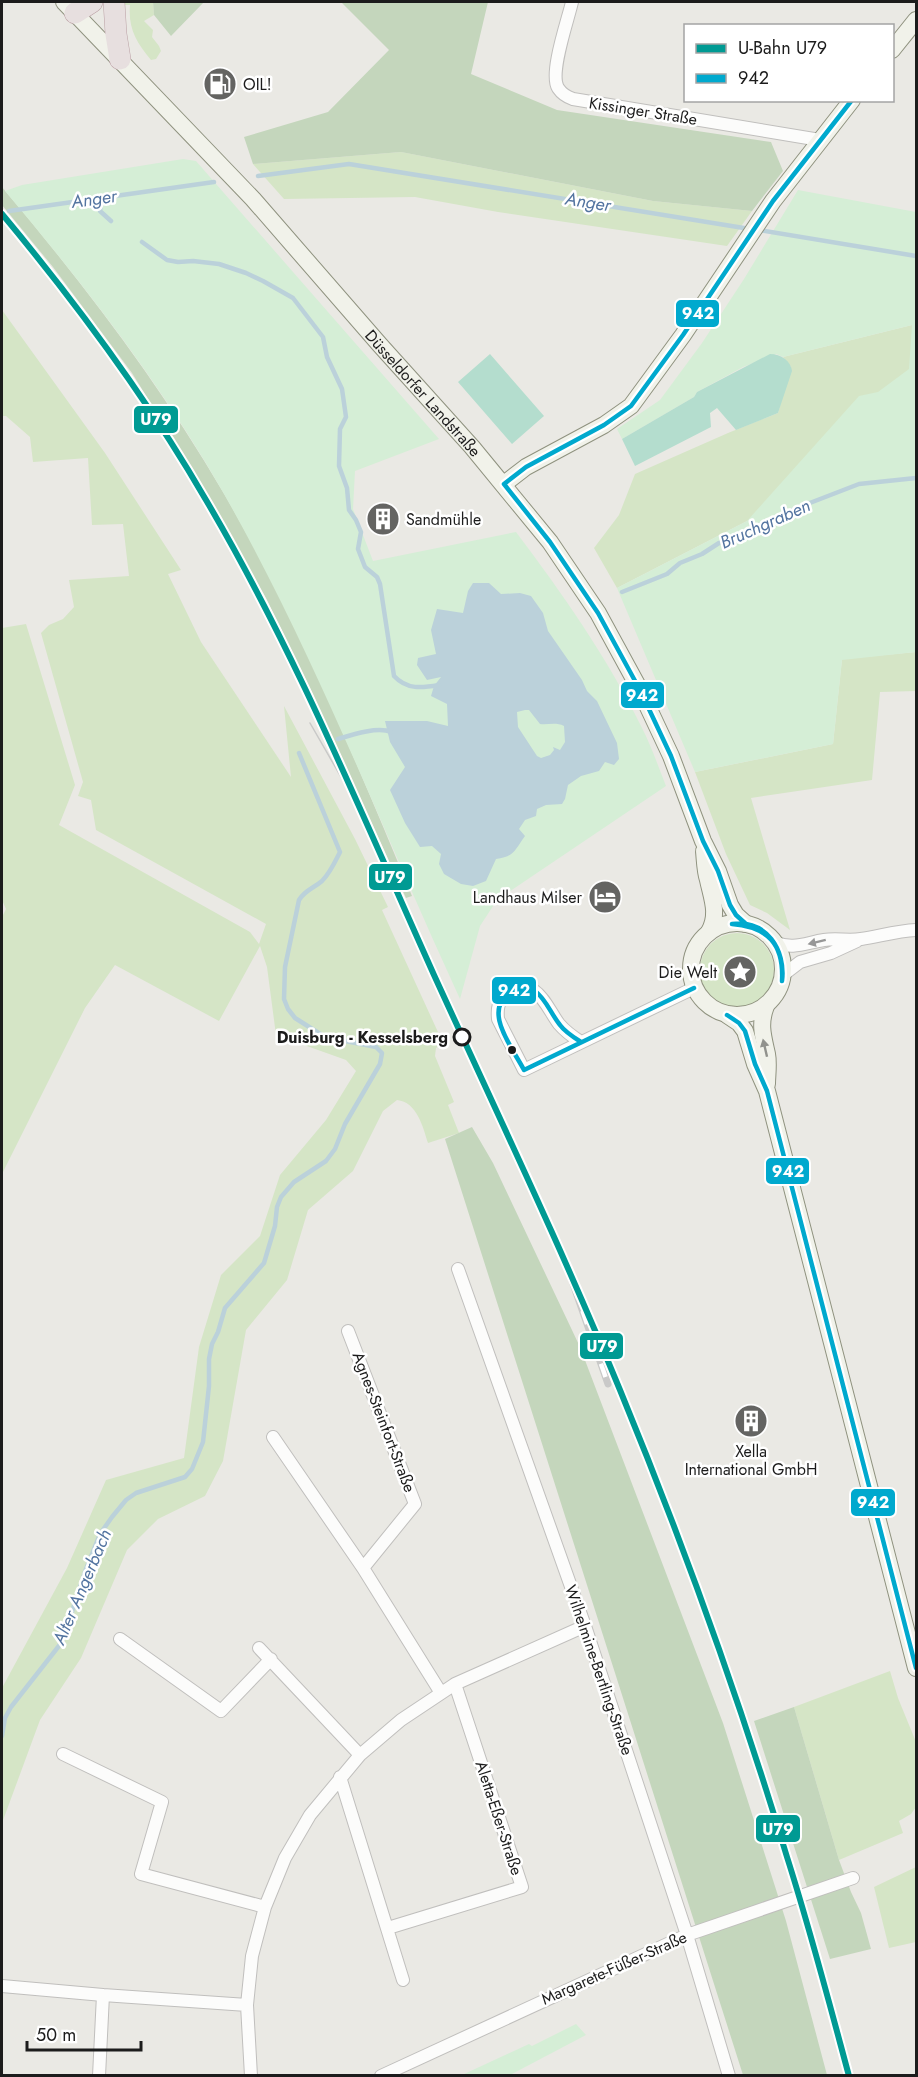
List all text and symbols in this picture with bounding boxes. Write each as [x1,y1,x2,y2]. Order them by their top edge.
legend [684,24,894,102]
text: U-Bahn U79 [738,35,827,61]
text: 942 [738,65,769,91]
fuel station icon: OIL! [202,66,238,102]
place label: OIL! [243,73,272,96]
street label: Kissinger Straße [587,91,699,131]
water label: Anger [69,183,119,215]
water label: Anger [562,185,614,219]
line badge: 942 [675,299,720,328]
text: 942 [682,302,714,325]
street label: Düsseldorfer Landstraße [360,324,487,461]
line badge: U79 [133,405,179,434]
text: U79 [140,408,172,431]
water label: Bruchgraben [716,493,814,555]
building icon: Sandmühle [365,501,401,537]
place label: Sandmühle [406,508,481,531]
line badge: 942 [620,681,665,709]
text: 942 [626,684,658,707]
line badge: U79 [368,863,413,891]
text: U79 [374,866,406,889]
hotel icon: Landhaus Milser [587,879,623,915]
place label: Landhaus Milser [473,886,583,909]
one-way arrow [807,937,826,947]
place icon: Die Welt [722,954,758,990]
place label: Die Welt [659,961,717,984]
line badge: 942 [491,976,537,1005]
text: 942 [498,979,530,1002]
place label: Duisburg - Kesselsberg [277,1026,448,1049]
marker: Duisburg - Kesselsberg [453,1028,471,1046]
one-way arrow [760,1038,769,1057]
unlabelled marker [506,1044,518,1056]
line badge: 942 [765,1157,810,1185]
text: 942 [772,1160,804,1183]
line badge: U79 [579,1332,624,1360]
text: U79 [586,1335,618,1358]
street label: Agnes-Steinfort-Straße [347,1349,421,1495]
building icon: Xella International GmbH [733,1403,769,1439]
place label: Xella International GmbH [685,1440,817,1481]
line badge: 942 [850,1488,896,1517]
text: 942 [857,1491,889,1514]
water label: Alter Angerbach [46,1525,118,1650]
street label: Wilhelmine-Bertling-Straße [559,1582,639,1758]
street label: Aletta-Eßer-Straße [470,1758,528,1878]
line badge: U79 [755,1814,801,1843]
text: U79 [762,1818,794,1841]
street label: Margarete-Füßer-Straße [537,1926,691,2010]
scale bar [27,2014,141,2052]
text: 50 m [36,2022,76,2048]

